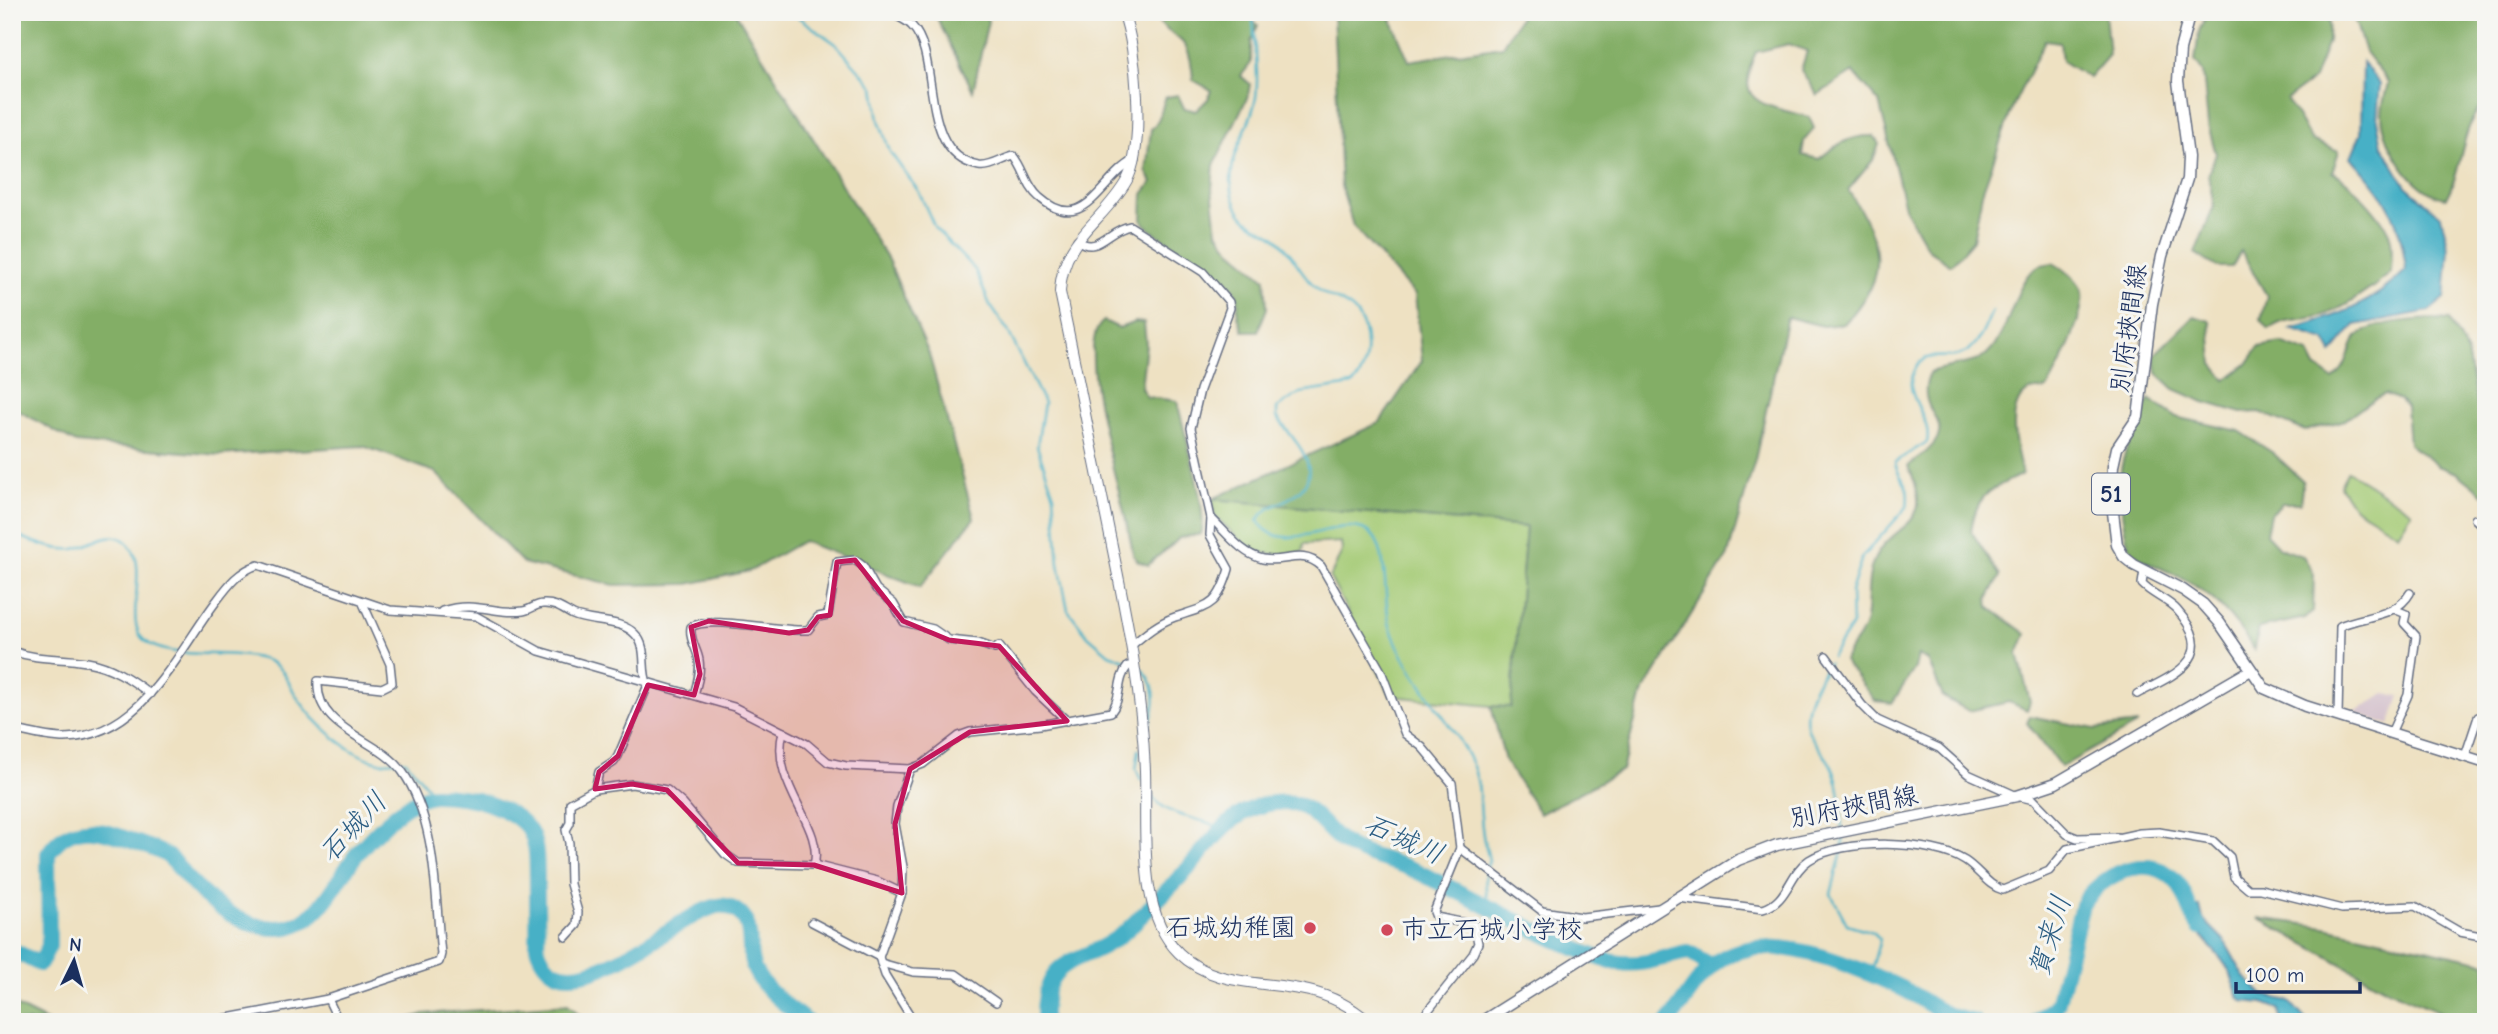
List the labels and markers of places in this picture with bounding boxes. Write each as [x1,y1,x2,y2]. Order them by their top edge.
place label: 石城幼稚園 [1166,913,1296,943]
place label: 市立石城小学校 [1401,915,1583,945]
marker: 石城幼稚園 [1302,920,1318,936]
marker: 市立石城小学校 [1379,922,1395,938]

